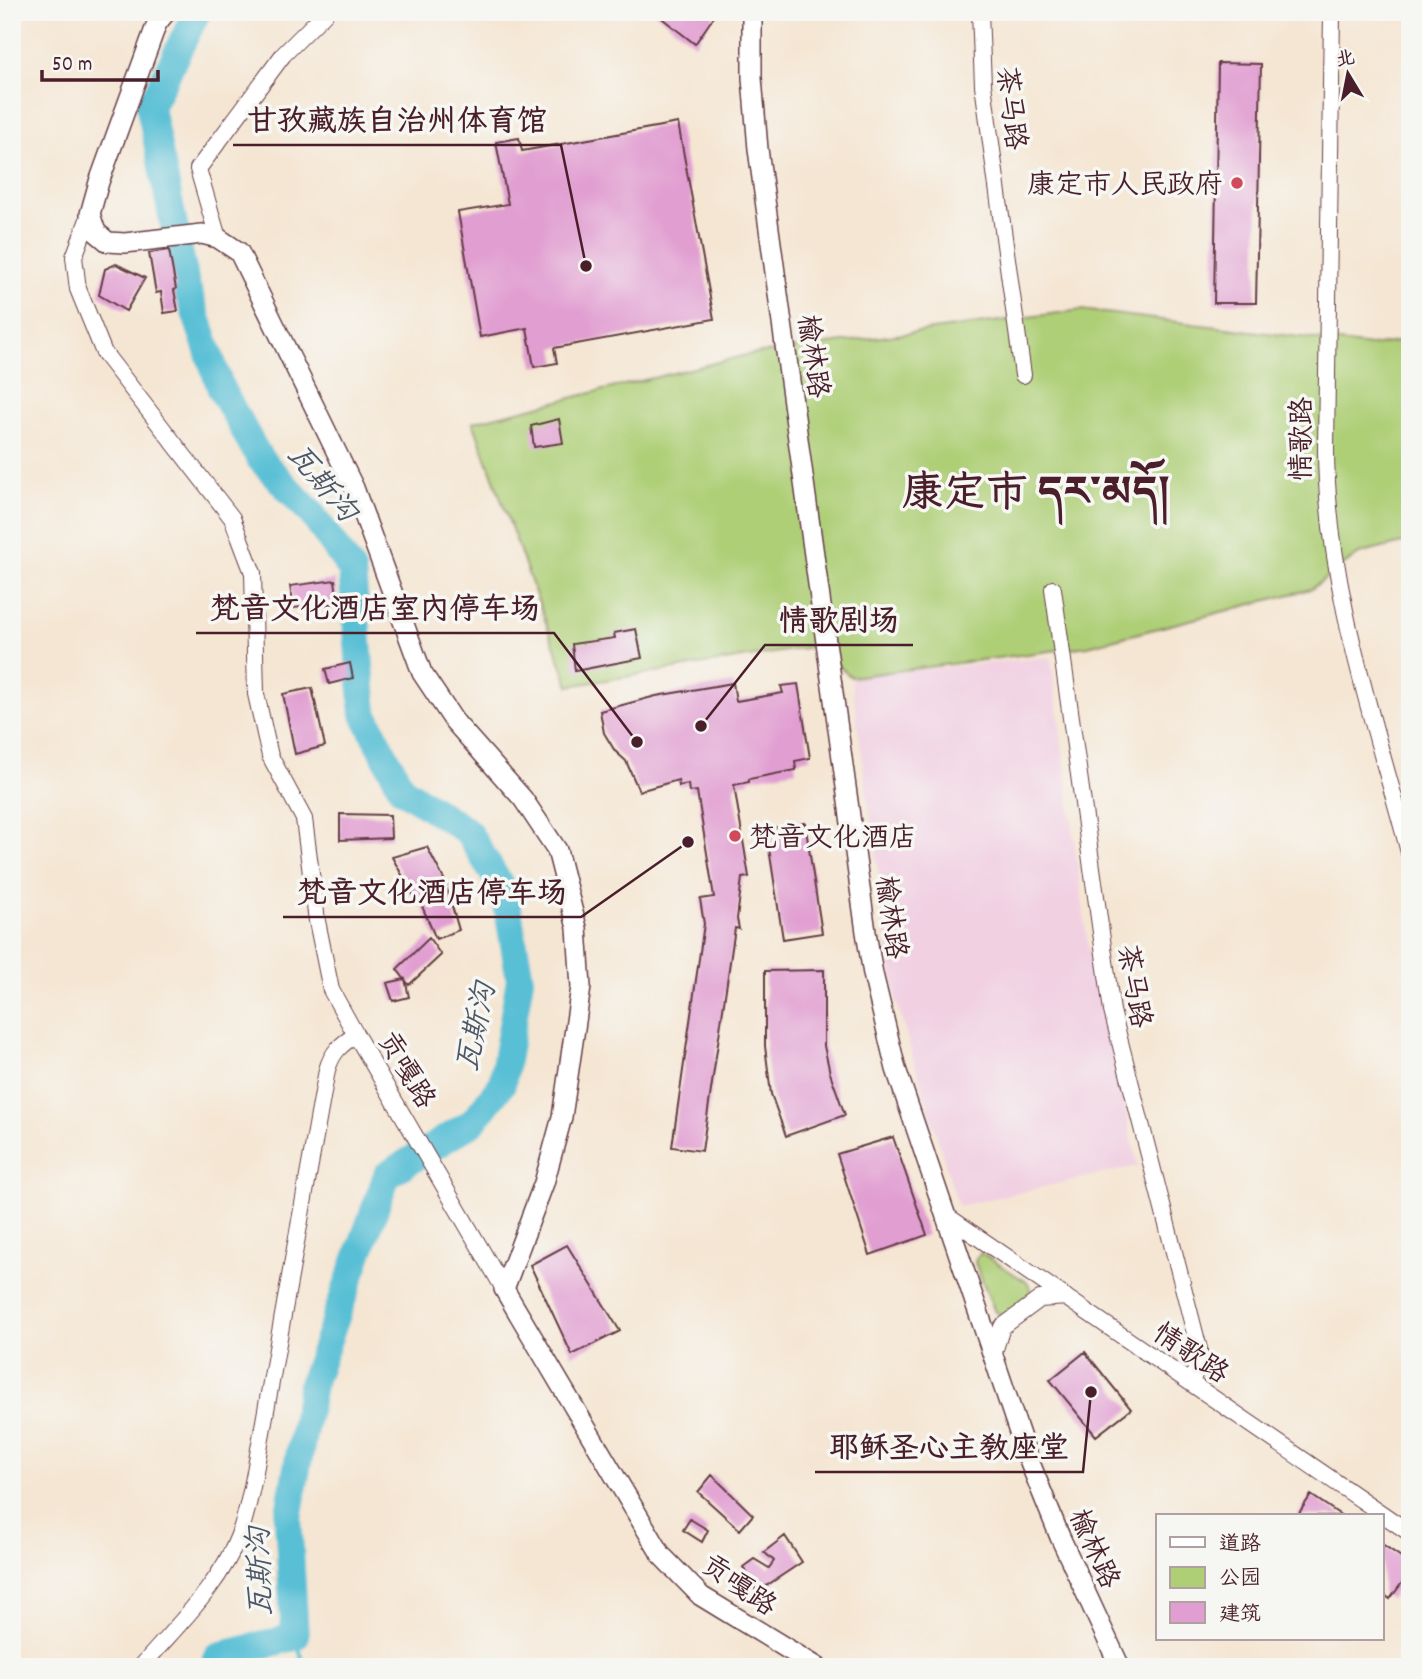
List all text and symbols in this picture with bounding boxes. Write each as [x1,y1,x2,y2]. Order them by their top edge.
scale bar [42,38,158,82]
north arrow [1314,38,1384,108]
text: 北 [1334,46,1357,76]
text: 50 m [52,51,92,81]
street label: 茶马路 [983,64,1033,153]
callout: 甘孜藏族自治州体育馆 [233,94,561,145]
text: 甘孜藏族自治州体育馆 [247,103,547,146]
place label: 康定市人民政府 [1027,168,1223,208]
marker: 康定市人民政府 [1229,175,1245,191]
street label: 榆林路 [784,312,836,401]
street label: 情歌路 [1285,397,1325,481]
water label: 瓦斯沟 [274,437,367,535]
district label: 康定市 དར་མདོ། [902,458,1170,527]
callout: 梵音文化酒店室内停车场 [196,582,554,633]
text: 梵音文化酒店室内停车场 [210,591,540,634]
callout: 情歌剧场 [765,594,913,645]
text: 情歌剧场 [779,603,899,646]
place label: 梵音文化酒店 [749,821,917,861]
marker: 梵音文化酒店 [727,828,743,844]
callout: 梵音文化酒店停车场 [283,866,581,917]
street label: 榆林路 [862,873,914,962]
text: 梵音文化酒店停车场 [297,875,567,918]
street label: 茶马路 [1104,942,1158,1032]
water label: 瓦斯沟 [449,977,510,1076]
street label: 贡嘎路 [365,1025,442,1118]
street label: 情歌路 [1143,1316,1235,1396]
callout: 耶稣圣心主教座堂 [815,1421,1083,1472]
text: 耶稣圣心主教座堂 [829,1430,1069,1473]
street label: 榆林路 [1056,1504,1127,1597]
legend [1156,1514,1384,1640]
water label: 瓦斯沟 [240,1523,287,1618]
text: 道路 [1219,1531,1261,1561]
street label: 贡嘎路 [691,1548,783,1629]
text: 公园 [1219,1565,1261,1595]
text: 建筑 [1219,1601,1261,1631]

